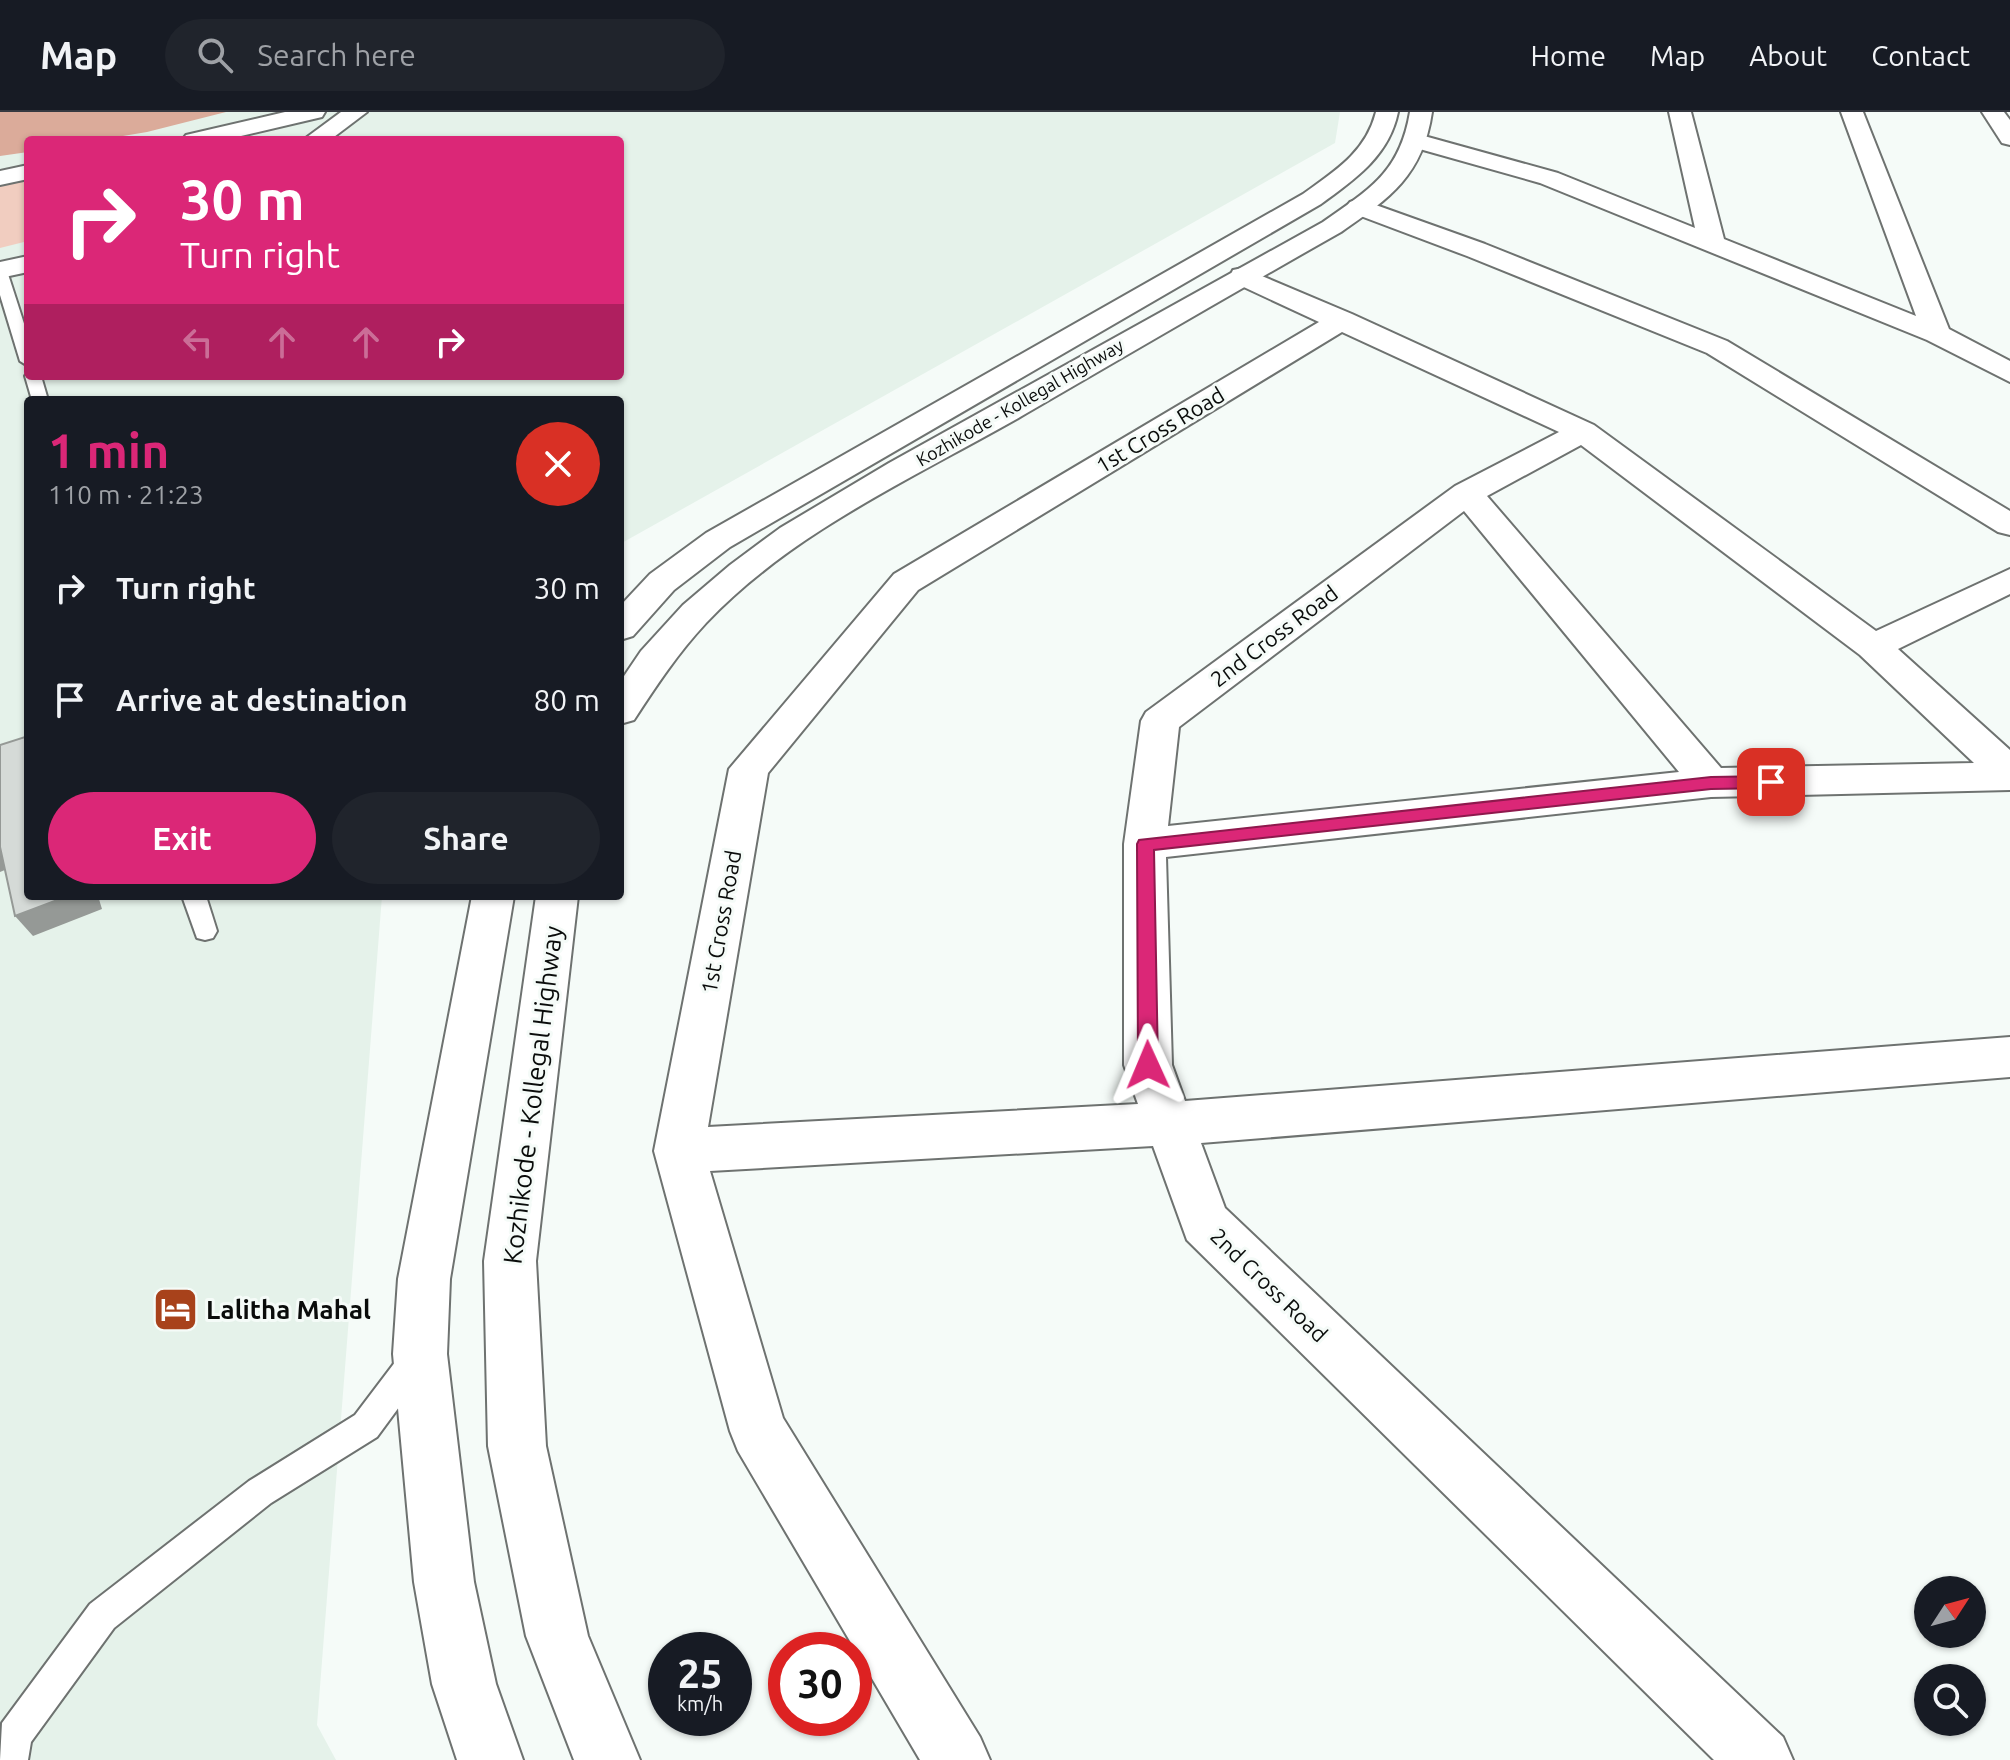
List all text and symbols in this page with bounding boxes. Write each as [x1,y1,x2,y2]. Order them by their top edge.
search box [165,19,725,91]
icon: search [193,33,237,77]
text: Map [40,34,117,76]
text: Search here [257,38,416,72]
text: Home [1531,40,1606,71]
text: Map [1650,40,1705,71]
text: About [1749,40,1827,71]
text: Contact [1871,40,1970,71]
icon: right [48,168,152,272]
text: 30 m [180,168,305,231]
text: Turn right [180,234,340,275]
icon: left [176,320,220,364]
icon: ahead [260,320,304,364]
icon: ahead [344,320,388,364]
icon: right [428,320,472,364]
street label: Kozhikode - Kollegal Highway [912,334,1127,470]
street label: 1st Cross Road [1091,381,1228,478]
button: close [516,422,600,506]
text: 1 min [48,423,169,477]
text: 110 m · 21:23 [48,480,204,509]
icon: right [48,566,92,610]
text: Turn right [116,571,256,605]
text: 30 m [533,571,600,605]
street label: 2nd Cross Road [1205,580,1342,691]
icon: arrive [48,678,92,722]
text: Arrive at destination [116,683,408,717]
text: 80 m [533,683,600,717]
pin [1737,748,1805,816]
icon: arrive [1749,760,1793,804]
button: Exit [48,792,316,884]
button: Share [332,792,600,884]
street label: 1st Cross Road [696,848,745,996]
street label: Kozhikode - Kollegal Highway [497,924,568,1266]
position arrow [1106,1023,1190,1107]
street label: 2nd Cross Road [1206,1223,1333,1347]
hotel icon: Lalitha Mahal [151,1286,199,1334]
place label: Lalitha Mahal [206,1295,371,1324]
north arrow [1914,1576,1986,1648]
map controls [1914,1576,1986,1736]
speed limit sign: 30 [768,1632,872,1736]
text: 25 [677,1651,723,1696]
button: search [1914,1664,1986,1736]
text: km/h [677,1692,723,1715]

